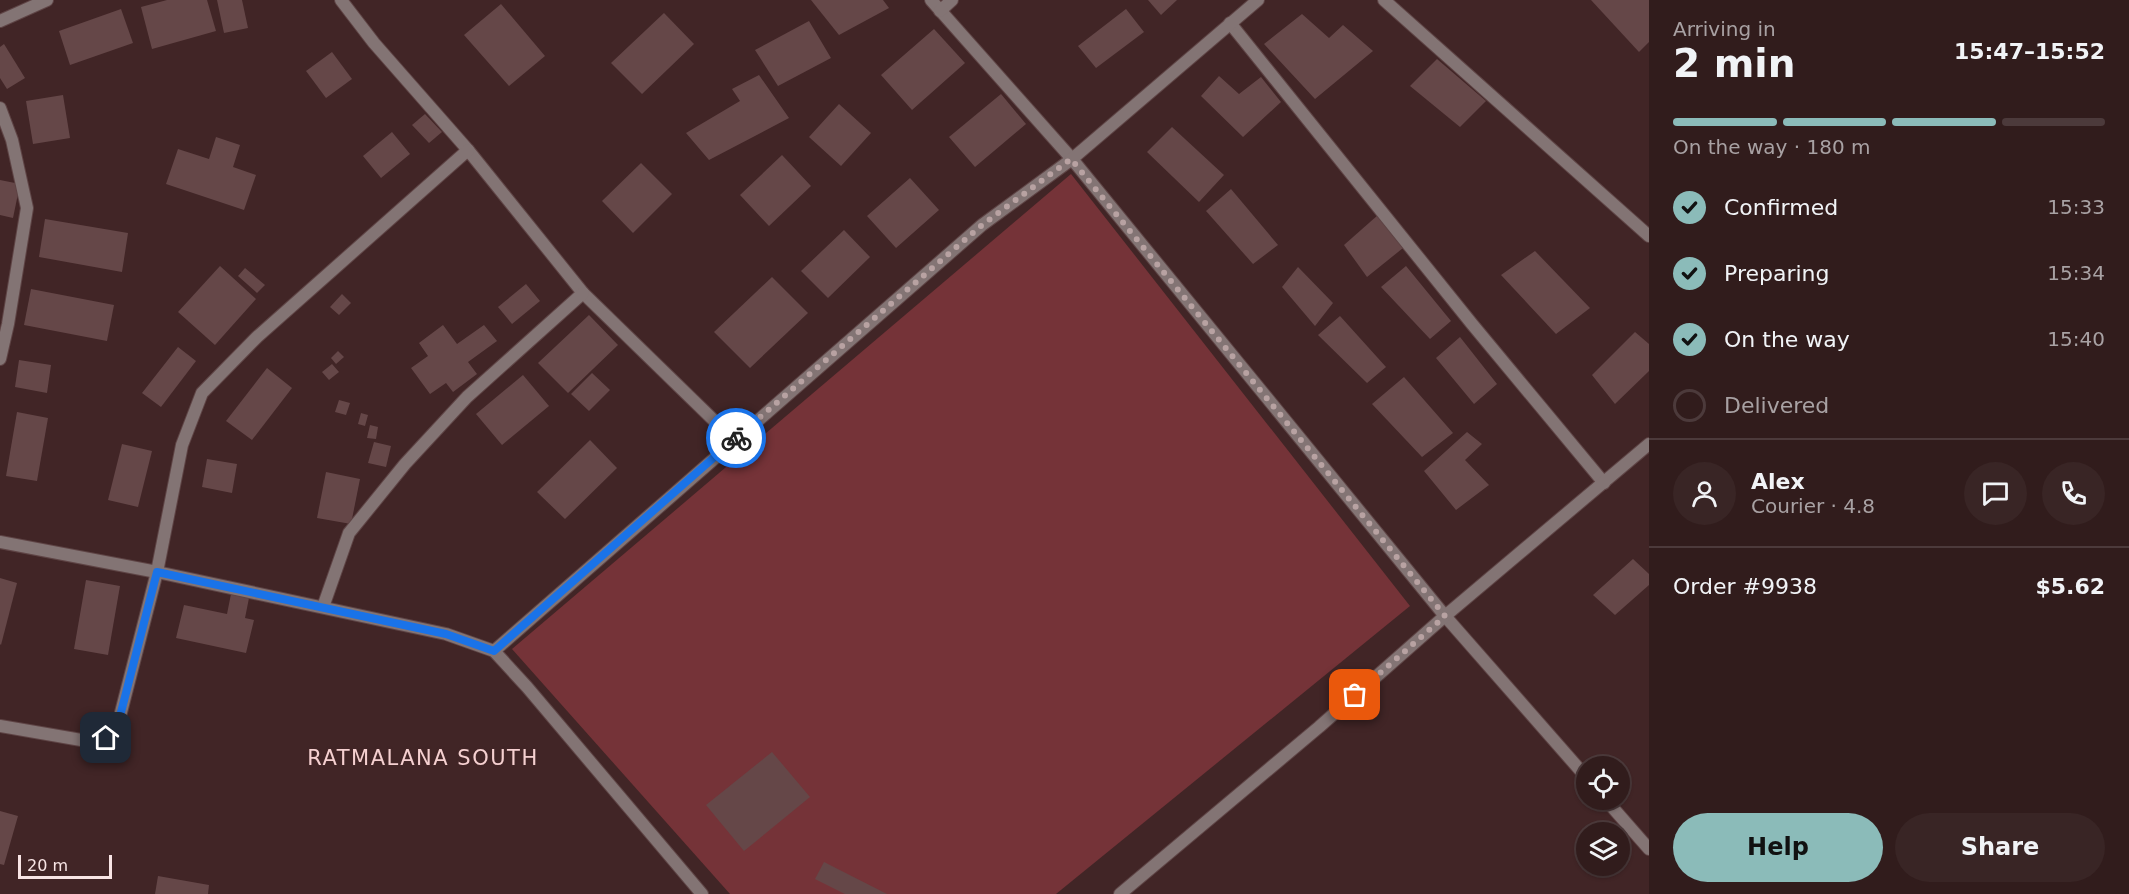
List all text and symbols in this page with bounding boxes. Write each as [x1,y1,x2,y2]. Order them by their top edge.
text: Arriving in [1673,17,1776,41]
text: 15:47–15:52 [1954,39,2105,64]
text: 2 min [1673,41,1795,86]
text: On the way · 180 m [1673,135,1871,159]
icon: check [1673,191,1706,224]
text: Confirmed [1724,195,1838,220]
text: 15:33 [2047,195,2105,219]
icon: check [1673,257,1706,290]
text: Preparing [1724,261,1830,286]
text: 15:34 [2047,261,2105,285]
icon: check [1673,323,1706,356]
text: On the way [1724,327,1850,352]
text: 15:40 [2047,327,2105,351]
text: Delivered [1724,393,1829,418]
courier [706,408,766,468]
icon: bike [720,422,753,455]
button: person [1673,462,1736,525]
button: chat [1964,462,2027,525]
button: phone [2042,462,2105,525]
text: Alex [1751,469,1805,494]
text: Courier · 4.8 [1751,494,1875,518]
text: Order #9938 [1673,574,1817,599]
text: $5.62 [2035,574,2105,599]
pin [1329,669,1380,720]
icon: bag [1338,678,1371,711]
pin [80,712,131,763]
icon: home [89,721,122,754]
district label: RATMALANA SOUTH [307,746,539,770]
map controls [1576,756,1630,876]
button: locate [1576,756,1630,810]
button: Help [1673,813,1883,882]
button: Share [1895,813,2105,882]
button: layers [1576,822,1630,876]
scale bar [18,852,112,880]
text: 20 m [27,856,68,875]

